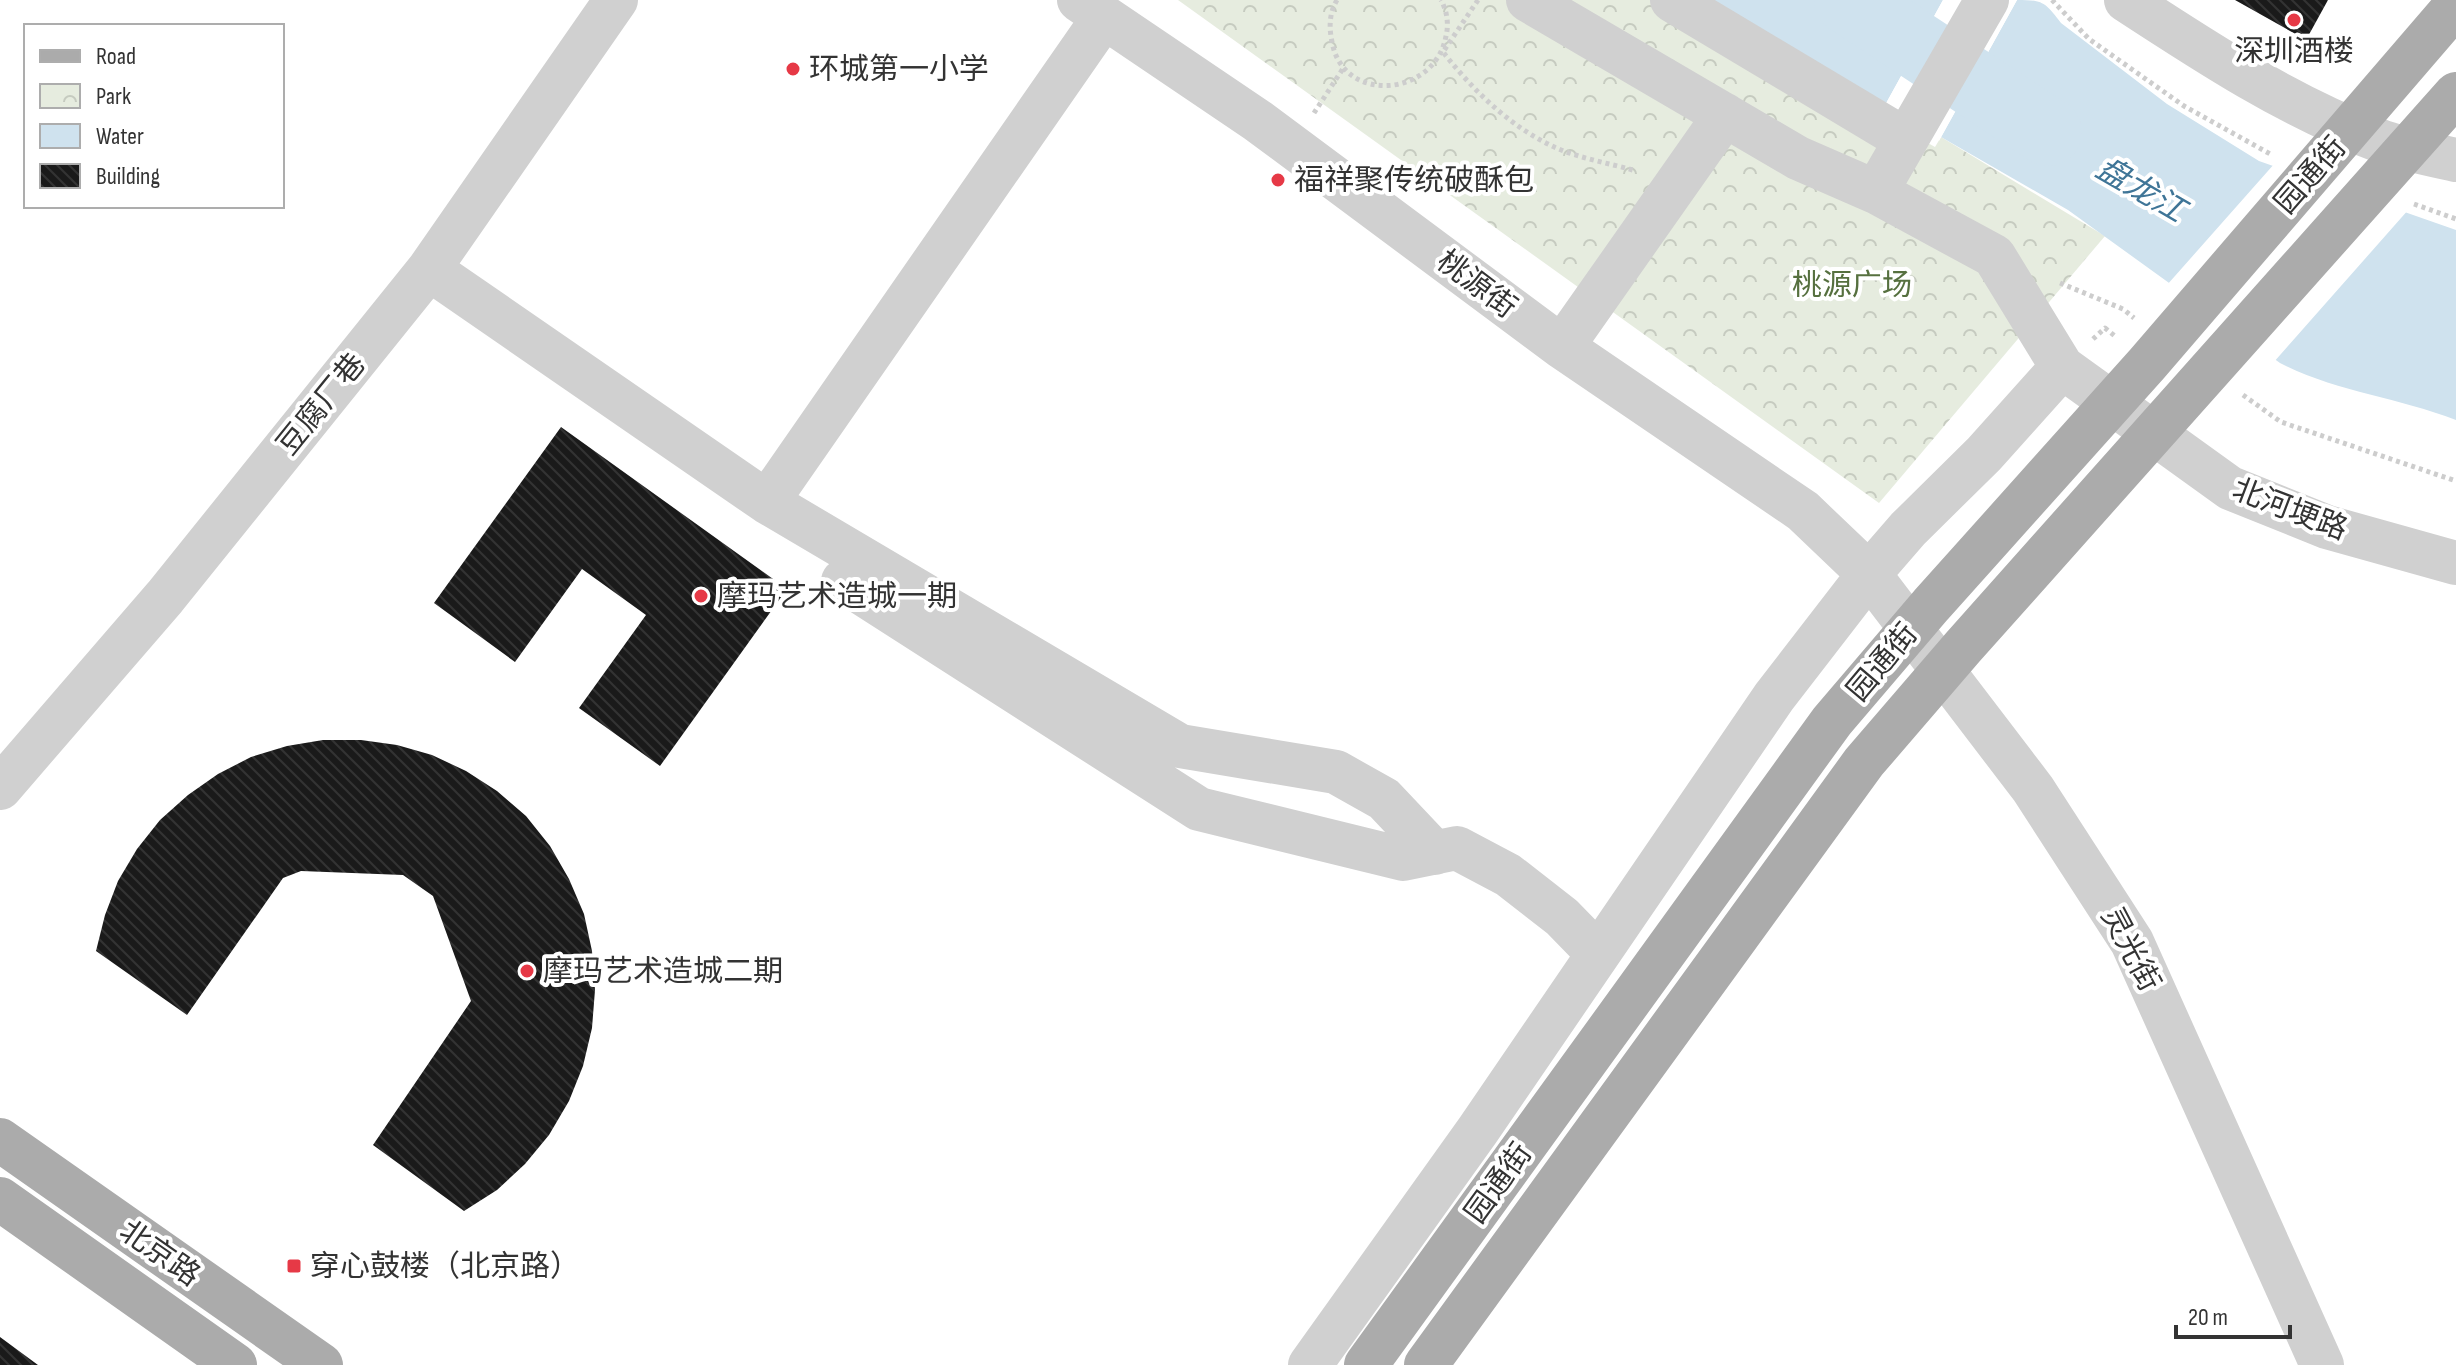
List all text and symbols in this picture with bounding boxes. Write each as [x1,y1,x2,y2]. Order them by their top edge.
marker: 深圳酒楼 [2285,11,2303,29]
legend [24,24,284,208]
place label: 深圳酒楼 [2234,34,2354,70]
text: Road [96,42,136,71]
place label: 环城第一小学 [809,52,989,88]
marker: 环城第一小学 [784,60,802,78]
text: Park [96,82,131,111]
text: Water [96,122,144,151]
street label: 园通街 [2268,130,2354,221]
water label: 盘龙江 [2089,149,2194,233]
text: Building [96,162,160,191]
place label: 福祥聚传统破酥包 [1294,163,1534,199]
marker: 福祥聚传统破酥包 [1269,171,1287,189]
street label: 桃源街 [1430,243,1523,326]
park label: 桃源广场 [1792,268,1912,304]
street label: 豆腐厂巷 [270,347,374,463]
street label: 北河埂路 [2227,472,2352,548]
place label: 摩玛艺术造城一期 [717,579,957,615]
marker: 摩玛艺术造城一期 [692,587,710,605]
street label: 园通街 [1840,617,1925,709]
street label: 灵光街 [2093,901,2167,998]
place label: 摩玛艺术造城二期 [543,954,783,990]
marker: 摩玛艺术造城二期 [518,962,536,980]
street label: 园通街 [1458,1137,1540,1231]
street label: 北京路 [112,1213,207,1294]
place label: 穿心鼓楼（北京路） [310,1249,580,1285]
marker: 穿心鼓楼（北京路） [285,1257,303,1275]
scale bar [2176,1289,2290,1339]
text: 20 m [2188,1303,2228,1332]

